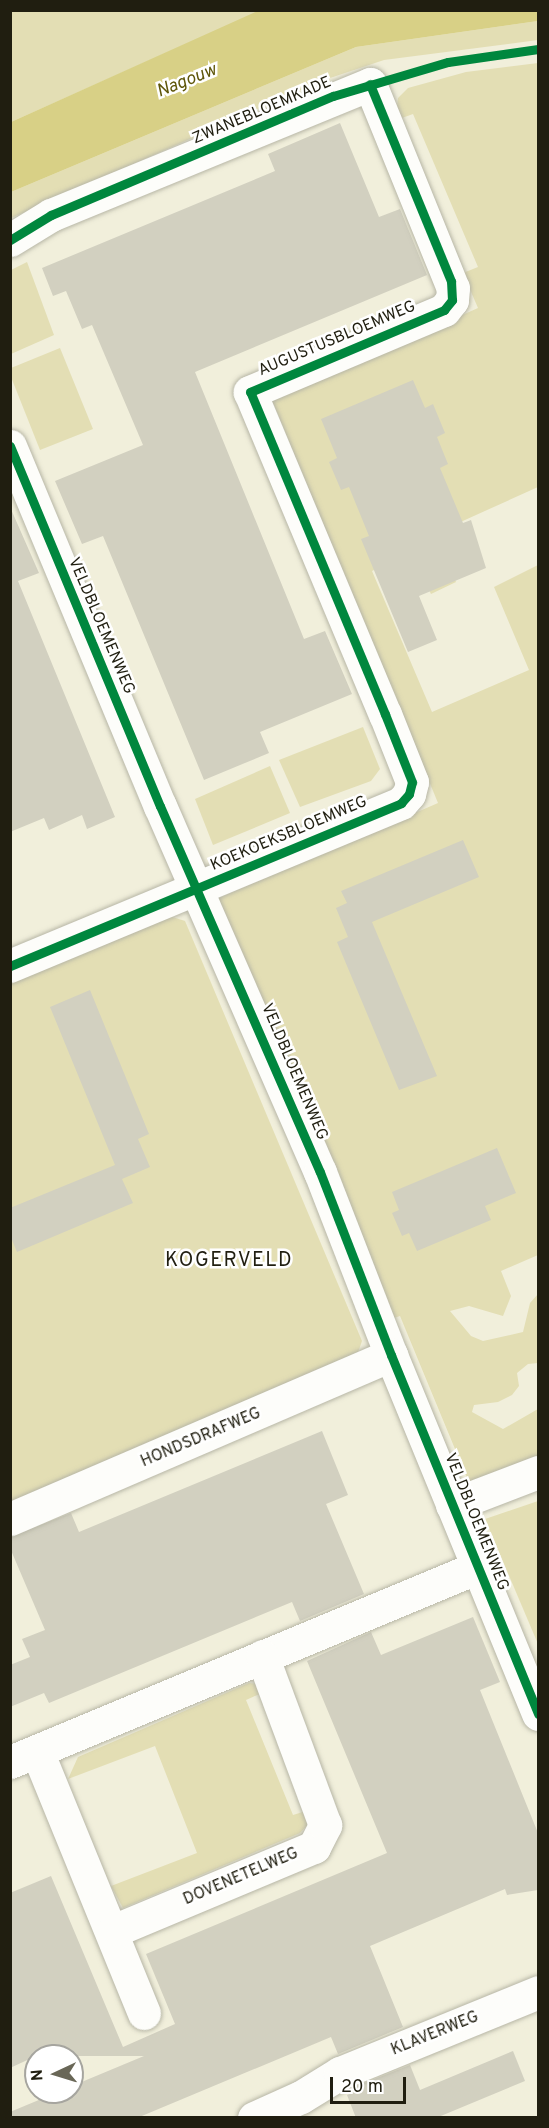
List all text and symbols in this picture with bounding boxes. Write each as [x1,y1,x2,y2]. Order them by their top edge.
water label: Nagouw [154,60,220,104]
street label: ZWANEBLOEMKADE [190,73,334,149]
street label: AUGUSTUSBLOEMWEG [255,297,419,381]
street label: VELDBLOEMENWEG [64,555,138,697]
street label: KOEKOEKSBLOEMWEG [208,792,370,876]
street label: VELDBLOEMENWEG [257,1001,331,1143]
district label: KOGERVELD [165,1249,293,1273]
street label: HONDSDRAFWEG [138,1404,264,1472]
street label: VELDBLOEMENWEG [440,1450,512,1594]
street label: DOVENETELWEG [181,1844,301,1910]
street label: KLAVERWEG [388,2008,482,2060]
north arrow [24,2044,84,2104]
scale bar [333,2065,410,2103]
text: N [28,2069,48,2082]
text: 20 m [341,2076,383,2099]

